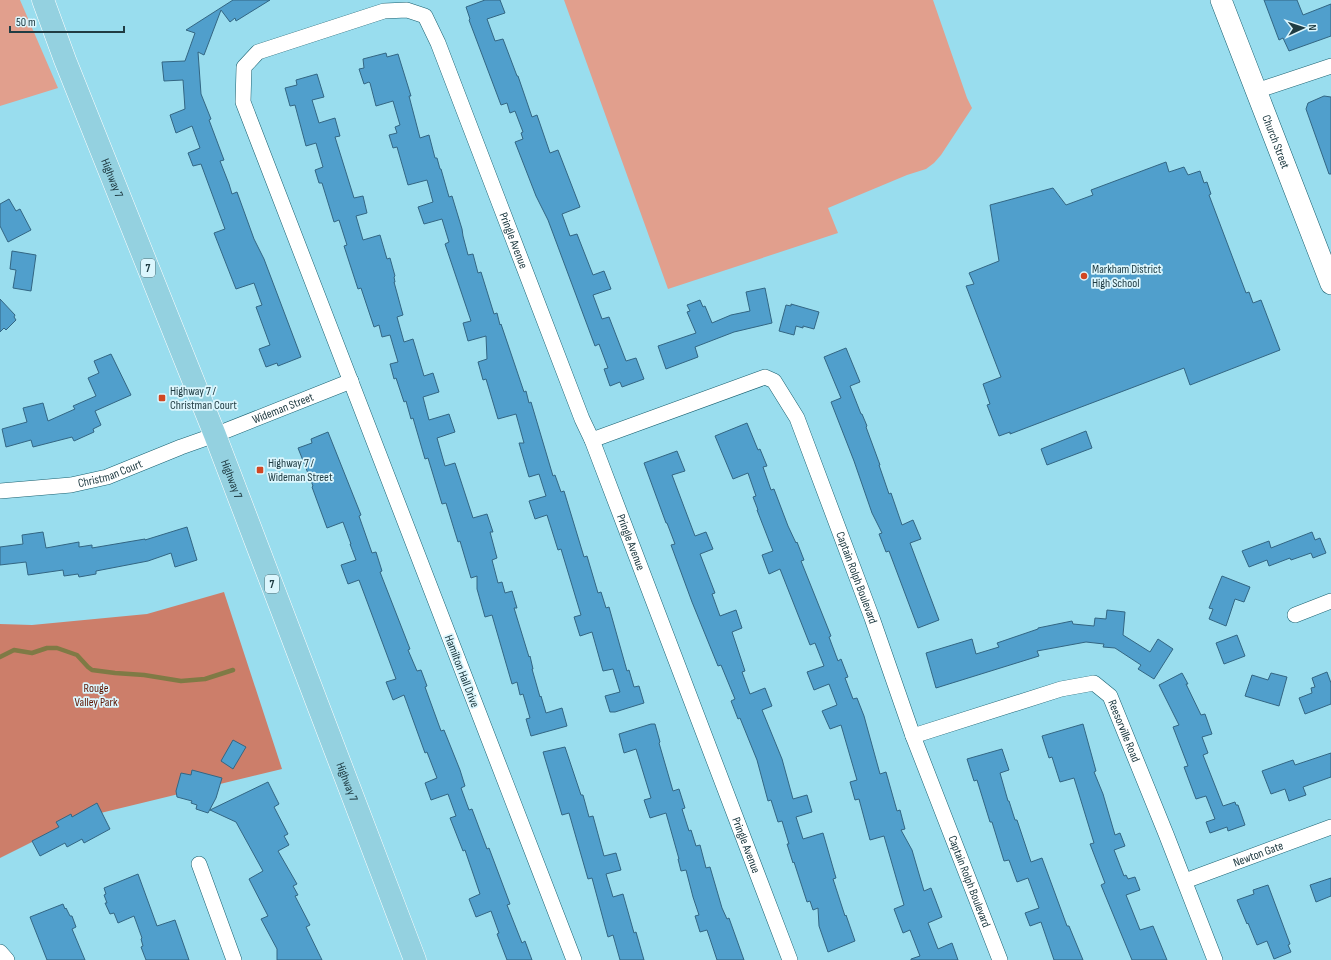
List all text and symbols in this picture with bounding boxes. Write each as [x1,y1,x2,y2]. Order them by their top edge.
scale bar [10,8,124,34]
north arrow [1283,8,1323,48]
text: 50 m [16,15,36,30]
text: N [1306,24,1319,31]
street label: Church Street [1258,113,1293,171]
street label: Highway 7 [97,156,126,200]
street label: Pringle Avenue [496,210,531,271]
road number: 7 [141,259,155,277]
place label: Markham District High School [1092,262,1162,291]
marker: Markham District High School [1079,271,1089,281]
place label: Highway 7 / Christman Court [170,384,237,413]
street label: Wideman Street [250,390,316,427]
marker: Highway 7 / Christman Court [157,393,167,403]
street label: Christman Court [77,456,145,491]
place label: Highway 7 / Wideman Street [268,456,333,485]
street label: Highway 7 [217,458,246,501]
marker: Highway 7 / Wideman Street [255,465,265,475]
street label: Pringle Avenue [613,512,648,573]
street label: Captain Rolph Boulevard [832,530,880,626]
road number: 7 [265,575,279,593]
street label: Hamilton Hall Drive [441,633,482,710]
park label: Rouge Valley Park [75,681,118,710]
street label: Reesorville Road [1104,698,1143,764]
street label: Highway 7 [332,760,361,804]
street label: Pringle Avenue [728,815,763,876]
street label: Captain Rolph Boulevard [944,834,994,930]
street label: Newton Gate [1231,838,1286,871]

